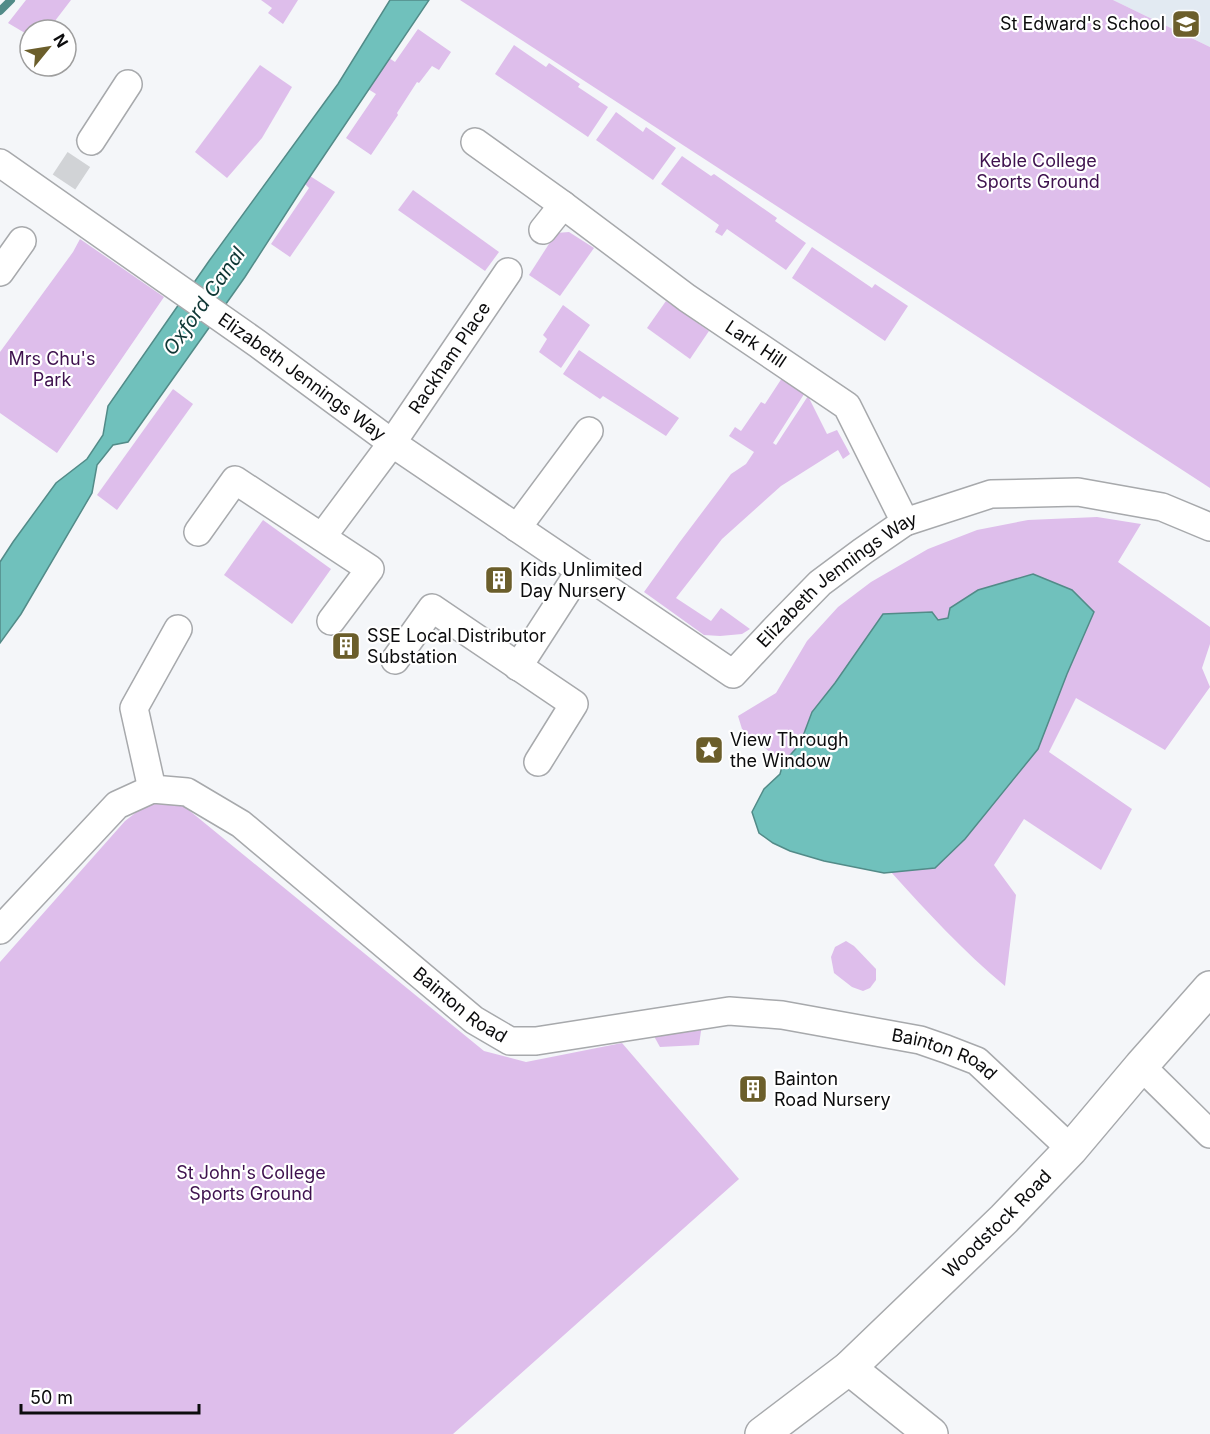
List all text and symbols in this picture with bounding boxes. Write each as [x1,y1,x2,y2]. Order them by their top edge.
school or university icon: St Edward's School [1170,8,1202,40]
place label: St Edward's School [1000,13,1165,34]
north arrow [18,18,78,78]
text: N [49,30,73,51]
park label: Keble College Sports Ground [976,150,1100,192]
water label: Oxford Canal [158,242,250,360]
street label: Rackham Place [404,298,495,417]
street label: Elizabeth Jennings Way [214,308,390,445]
street label: Lark Hill [722,316,790,372]
park label: Mrs Chu's Park [9,348,95,390]
street label: Elizabeth Jennings Way [752,508,919,651]
place label: Kids Unlimited Day Nursery [520,559,642,601]
building icon: Kids Unlimited Day Nursery [483,564,515,596]
place label: SSE Local Distributor Substation [367,625,546,667]
building icon: SSE Local Distributor Substation [330,630,362,662]
place label: View Through the Window [730,729,849,771]
place icon: View Through the Window [693,734,725,766]
street label: Bainton Road [409,962,511,1047]
street label: Bainton Road [890,1024,1001,1084]
place label: Bainton Road Nursery [774,1068,891,1110]
building icon: Bainton Road Nursery [737,1073,769,1105]
park label: St John's College Sports Ground [176,1162,326,1204]
street label: Woodstock Road [938,1165,1055,1282]
scale bar [21,1377,200,1415]
text: 50 m [30,1387,73,1408]

